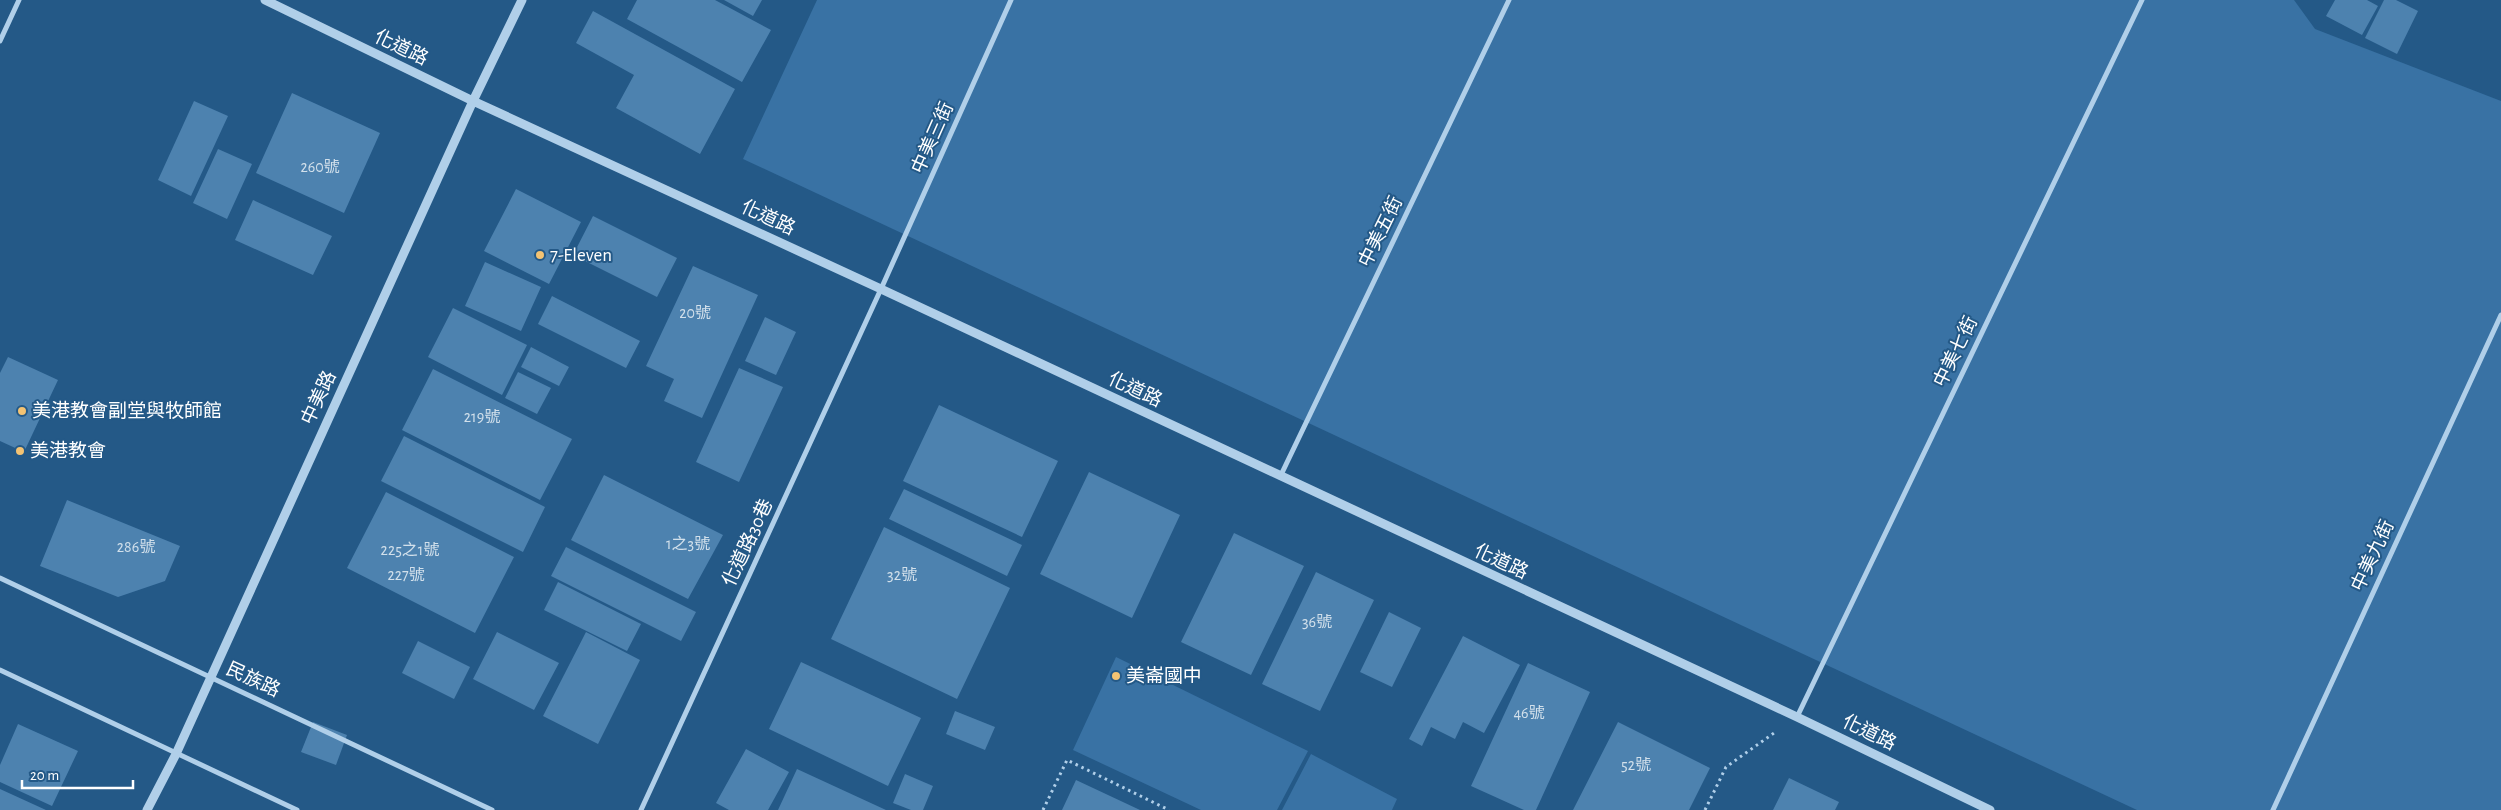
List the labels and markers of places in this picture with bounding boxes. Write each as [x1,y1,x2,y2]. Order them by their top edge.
place label: 7-Eleven [550,246,612,265]
marker: 7-Eleven [534,249,546,261]
place label: 美港教會副堂與牧師館 [32,400,222,421]
marker: 美港教會副堂與牧師館 [16,405,28,417]
place label: 美港教會 [30,440,106,461]
marker: 美港教會 [14,445,26,457]
place label: 美崙國中 [1126,665,1202,686]
marker: 美崙國中 [1110,670,1122,682]

